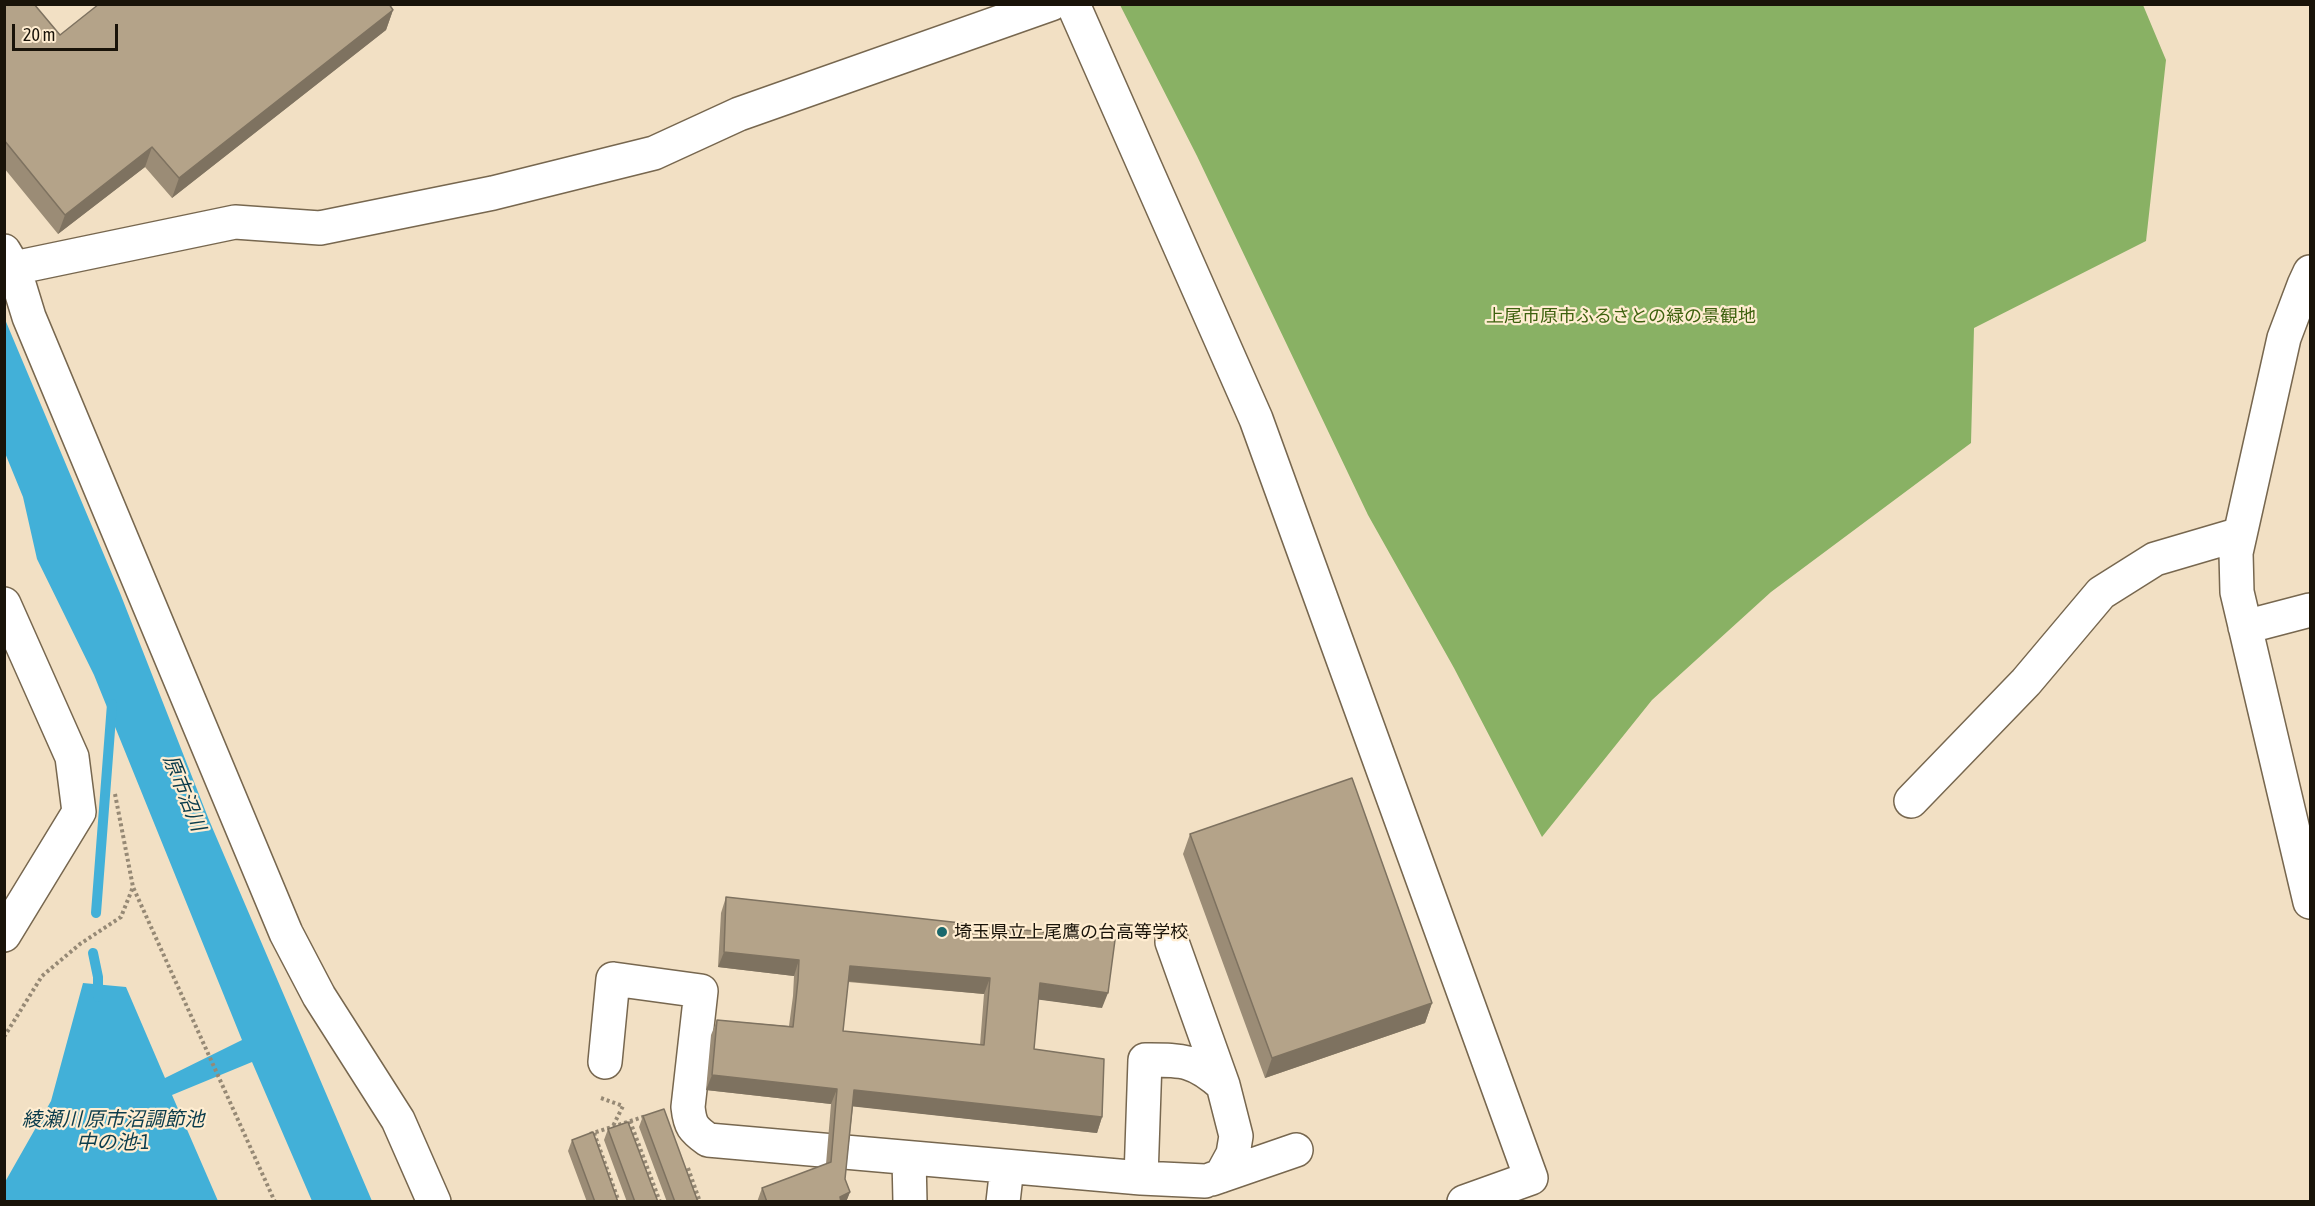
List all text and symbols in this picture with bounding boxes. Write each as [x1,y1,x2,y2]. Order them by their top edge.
scale bar [15,12,122,50]
text: 20 m [23,24,55,45]
park label: 上尾市原市ふるさとの緑の景観地 [1486,305,1756,327]
water label: 原市沼川 [158,751,210,835]
place label: 埼玉県立上尾鷹の台高等学校 [954,921,1188,943]
marker: 埼玉県立上尾鷹の台高等学校 [935,925,949,939]
water label: 綾瀬川 原市沼調節池 中の池-1 [22,1108,204,1155]

